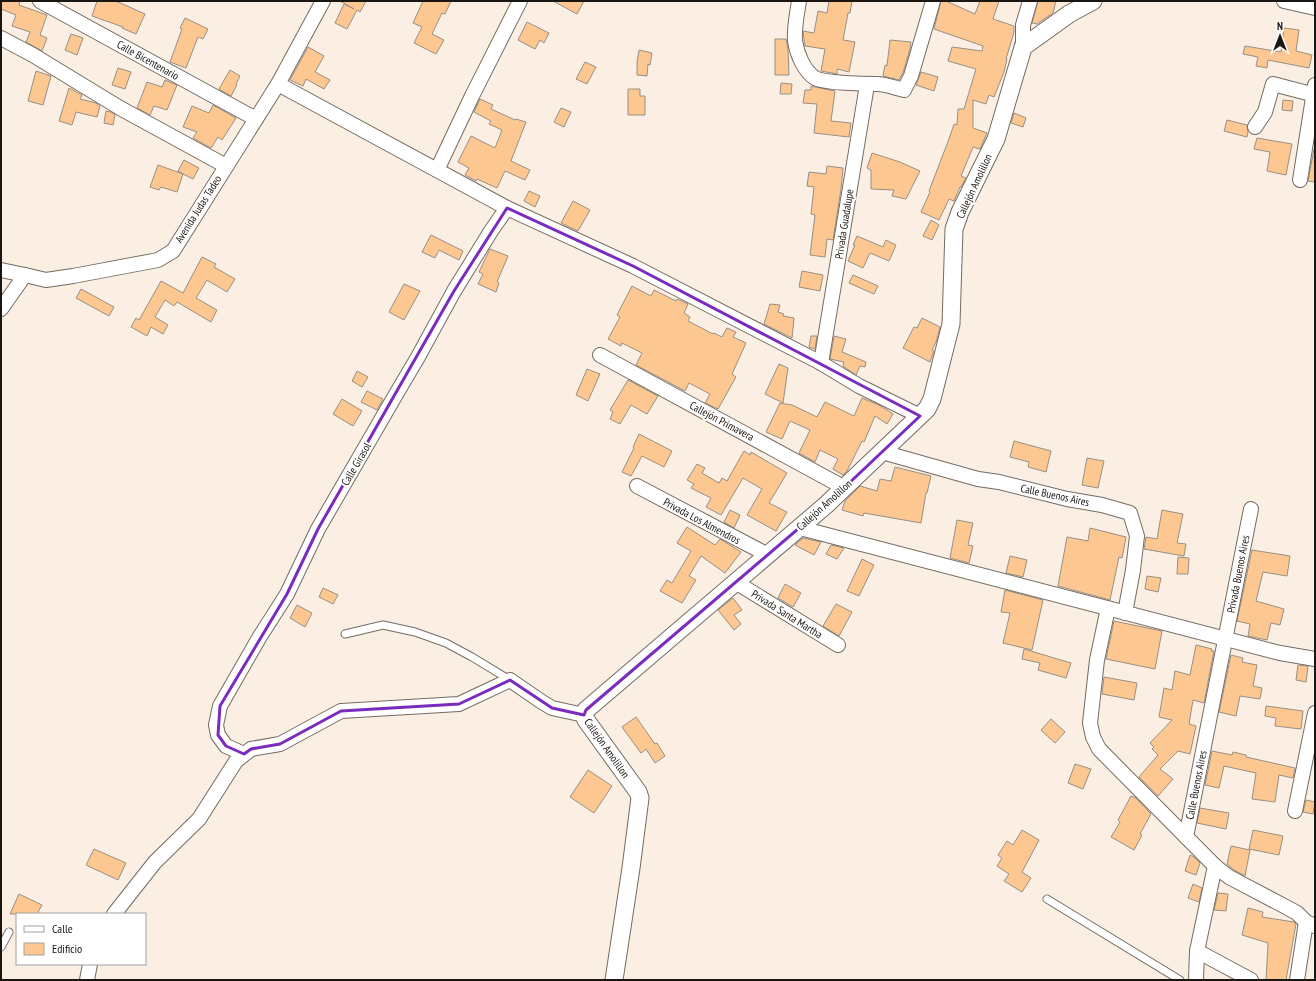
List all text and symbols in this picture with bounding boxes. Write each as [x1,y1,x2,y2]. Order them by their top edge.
north arrow [1260,16,1300,56]
text: N [1277,19,1283,33]
street label: Calle Bicentenario [115,37,182,83]
street label: Callejón Amolillon [953,151,995,221]
street label: Avenida Judas Tadeo [172,172,224,245]
street label: Privada Guadalupe [832,188,857,260]
street label: Callejón Primavera [687,398,757,444]
street label: Calle Girasol [338,440,374,488]
street label: Callejón Amolillon [793,476,855,534]
street label: Calle Buenos Aires [1019,481,1091,509]
street label: Privada Los Almendros [661,495,743,547]
street label: Privada Buenos Aires [1224,534,1252,614]
street label: Privada Santa Martha [749,587,825,641]
street label: Callejón Amolillon [581,715,633,781]
street label: Calle Buenos Aires [1182,749,1210,821]
legend [16,913,146,965]
text: Calle [52,921,73,936]
text: Edificio [52,941,82,956]

